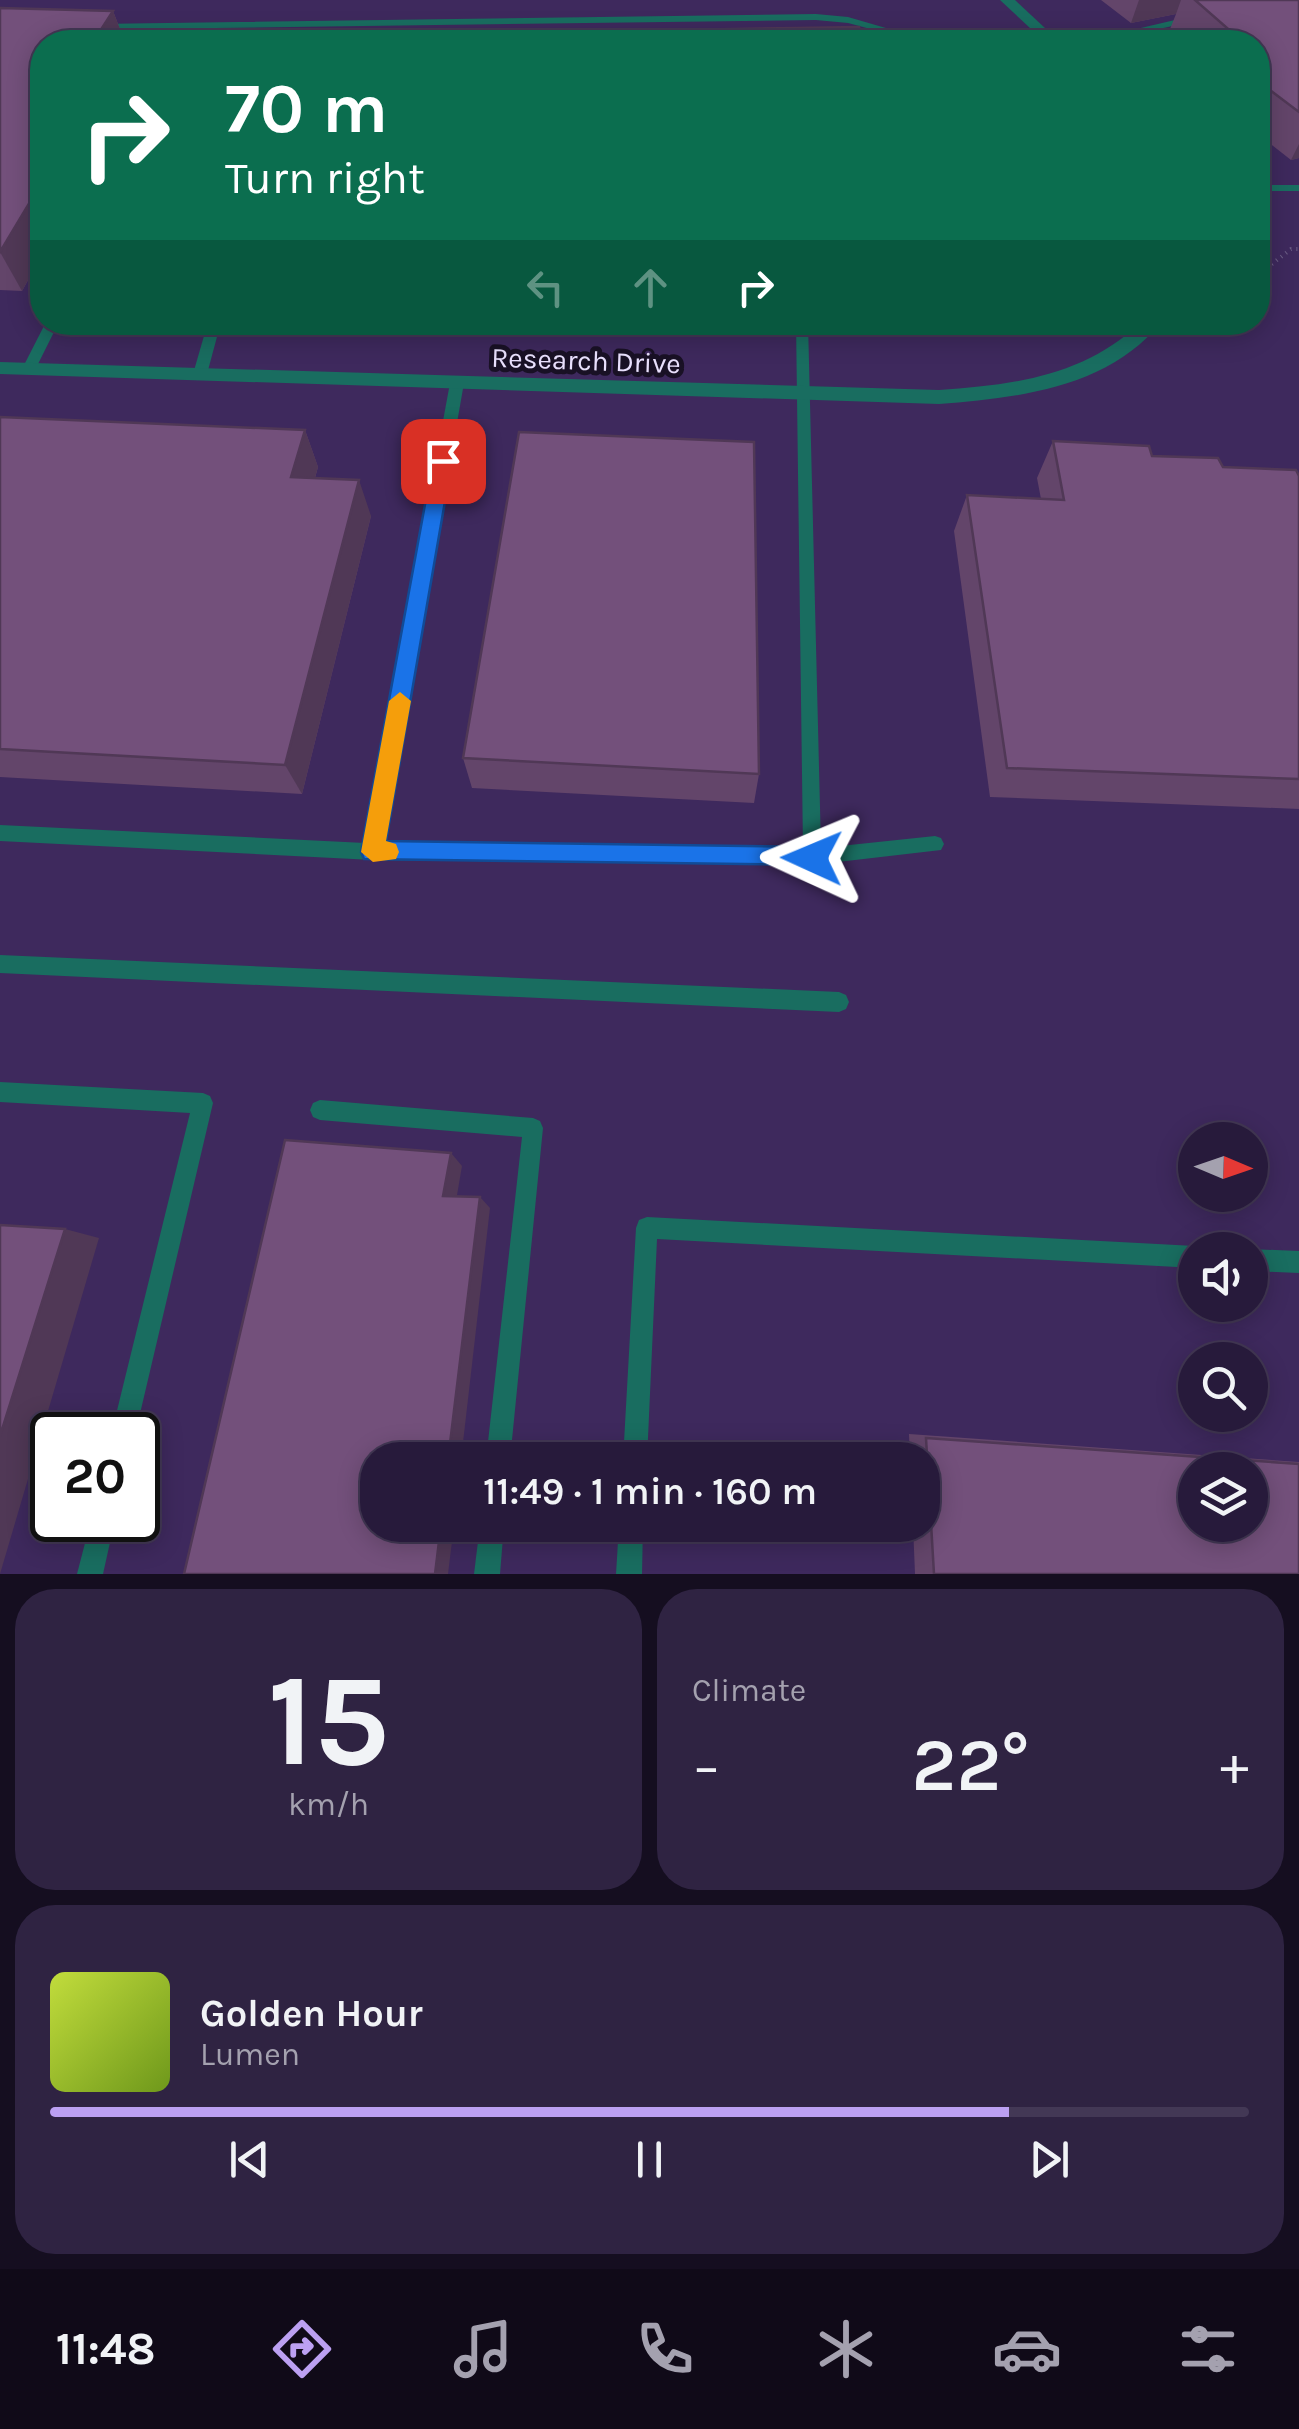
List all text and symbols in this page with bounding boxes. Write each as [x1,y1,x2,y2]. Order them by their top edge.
text: 70 m [225,68,388,150]
icon: right [60,70,190,200]
text: Turn right [225,152,425,204]
icon: left [518,260,573,315]
icon: ahead [623,260,678,315]
icon: right [728,260,783,315]
street label: Research Drive [491,341,681,380]
pin [401,419,486,504]
icon: arrive [416,434,471,489]
position arrow [760,806,864,910]
north arrow [1178,1122,1268,1212]
map controls [1178,1122,1268,1542]
button: sound [1178,1232,1268,1322]
button: search [1178,1342,1268,1432]
speed limit sign: 20 [30,1412,160,1542]
button: layers [1178,1452,1268,1542]
text: 11:49 · 1 min · 160 m [483,1469,817,1514]
text: 15 [267,1645,390,1797]
text: Climate [692,1672,806,1709]
text: 22° [912,1721,1029,1809]
text: − [692,1734,721,1798]
text: + [1220,1734,1249,1798]
text: km/h [288,1786,369,1823]
text: Golden Hour [200,1991,423,2036]
text: Lumen [200,2036,300,2073]
icon: previous [222,2132,277,2187]
icon: pause [622,2132,677,2187]
icon: next [1022,2132,1077,2187]
icon: directions [267,2314,337,2384]
icon: music [448,2314,518,2384]
icon: phone [630,2314,700,2384]
icon: climate [811,2314,881,2384]
icon: car [992,2314,1062,2384]
icon: filters [1173,2314,1243,2384]
text: 11:48 [56,2323,156,2375]

